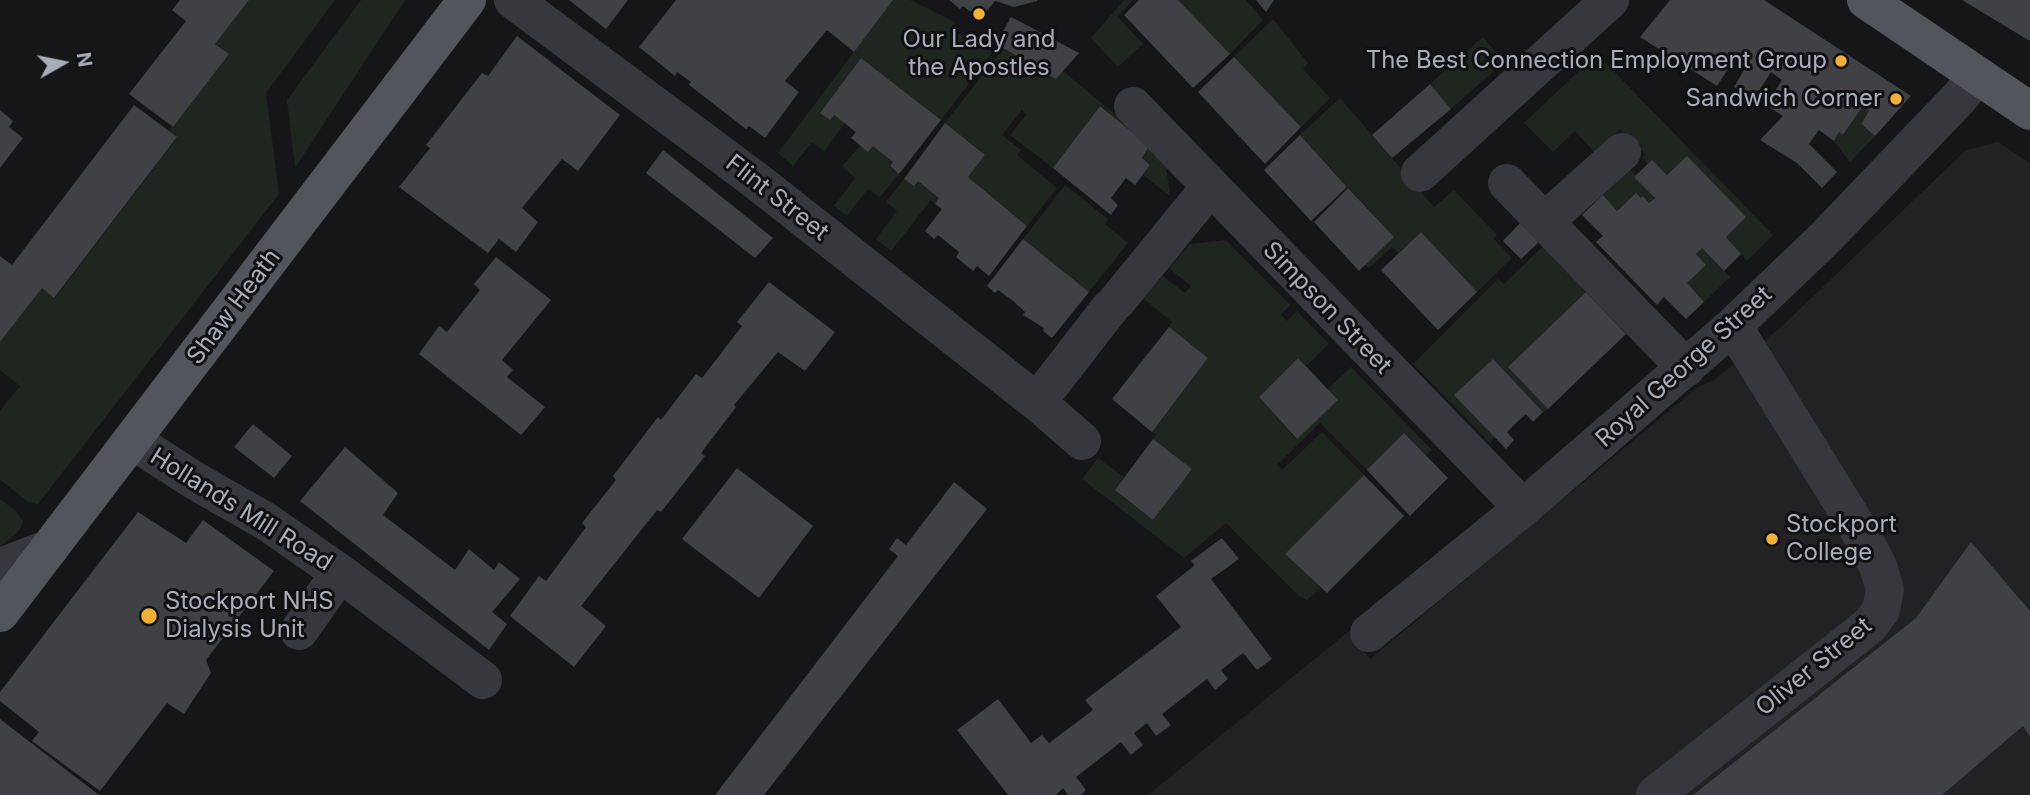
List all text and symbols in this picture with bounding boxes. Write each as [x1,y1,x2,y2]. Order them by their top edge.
marker: Our Lady and the Apostles [971,6,987,22]
place label: Our Lady and the Apostles [903,26,1055,82]
north arrow [28,28,98,98]
place label: The Best Connection Employment Group [1366,47,1827,75]
text: N [72,51,97,69]
marker: The Best Connection Employment Group [1833,53,1849,69]
place label: Sandwich Corner [1686,85,1882,113]
marker: Sandwich Corner [1888,91,1904,107]
street label: Flint Street [720,149,834,247]
street label: Simpson Street [1257,236,1397,380]
street label: Shaw Heath [181,244,287,370]
street label: Royal George Street [1590,281,1778,453]
street label: Hollands Mill Road [145,442,337,578]
place label: Stockport College [1786,511,1897,567]
marker: Stockport College [1764,531,1780,547]
place label: Stockport NHS Dialysis Unit [165,588,334,644]
marker: Stockport NHS Dialysis Unit [139,606,159,626]
street label: Oliver Street [1750,612,1878,722]

